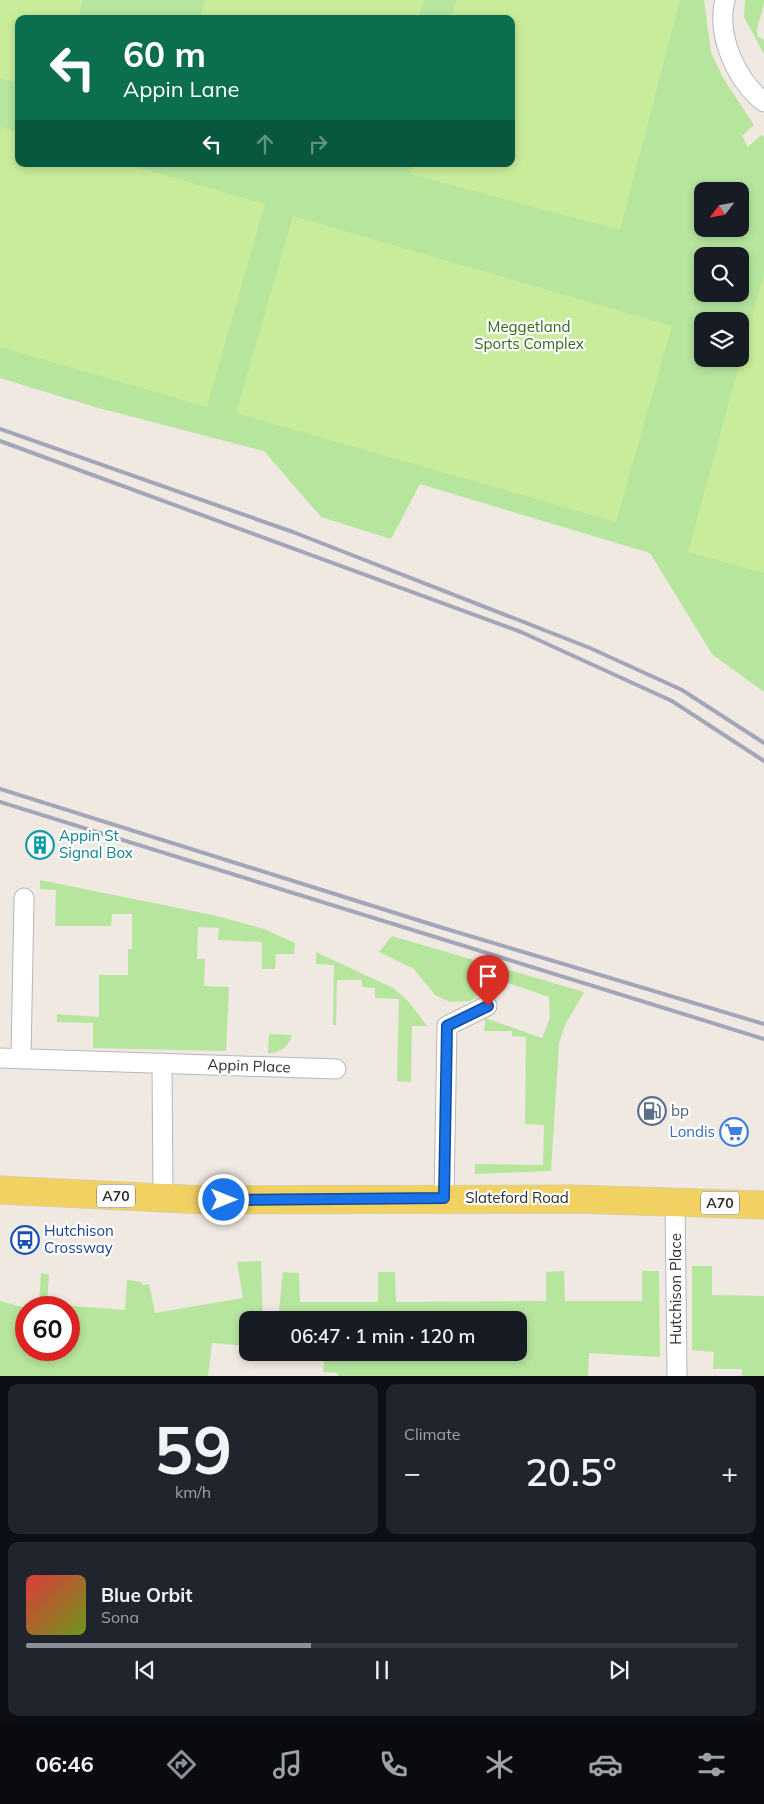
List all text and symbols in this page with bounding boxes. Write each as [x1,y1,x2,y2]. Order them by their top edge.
text: 60 m [123,32,206,76]
icon: left [40,35,105,100]
text: Appin Lane [123,75,240,103]
icon: left [198,130,226,158]
icon: ahead [251,130,279,158]
icon: right [304,130,332,158]
north arrow [694,182,749,238]
map controls [694,182,749,367]
button: search [694,247,749,302]
button: layers [694,312,749,367]
park label: Meggetland Sports Complex [474,317,584,353]
place label: Appin St Signal Box [59,826,133,862]
building icon: Appin St Signal Box [25,830,55,860]
pin [467,955,509,1006]
icon: arrive [474,962,502,990]
street label: Appin Place [207,1055,291,1076]
fuel station icon: bp [637,1096,667,1126]
place label: bp [671,1101,689,1120]
supermarket icon: Londis [719,1117,749,1147]
place label: Londis [670,1122,715,1141]
position arrow [197,1173,249,1225]
road number: A70 [97,1184,135,1208]
street label: Slateford Road [465,1188,569,1207]
road number: A70 [701,1192,739,1214]
place label: Hutchison Crossway [44,1221,114,1257]
bus stop icon: Hutchison Crossway [10,1225,40,1255]
street label: Hutchison Place [666,1233,685,1345]
speed limit sign: 60 [15,1296,80,1361]
text: 06:47 · 1 min · 120 m [290,1324,476,1348]
text: 59 [154,1409,232,1490]
text: Climate [404,1424,460,1444]
text: 20.5° [525,1448,617,1496]
text: − [404,1455,421,1490]
text: + [721,1455,738,1490]
text: km/h [175,1482,211,1502]
text: Blue Orbit [101,1583,192,1607]
text: Sona [101,1607,139,1627]
icon: previous [131,1656,159,1684]
icon: pause [368,1656,396,1684]
icon: next [605,1656,633,1684]
icon: directions [164,1747,199,1782]
icon: music [270,1747,305,1782]
icon: phone [376,1747,411,1782]
icon: climate [482,1747,517,1782]
icon: car [588,1747,623,1782]
icon: filters [694,1747,729,1782]
text: 06:46 [35,1750,94,1778]

